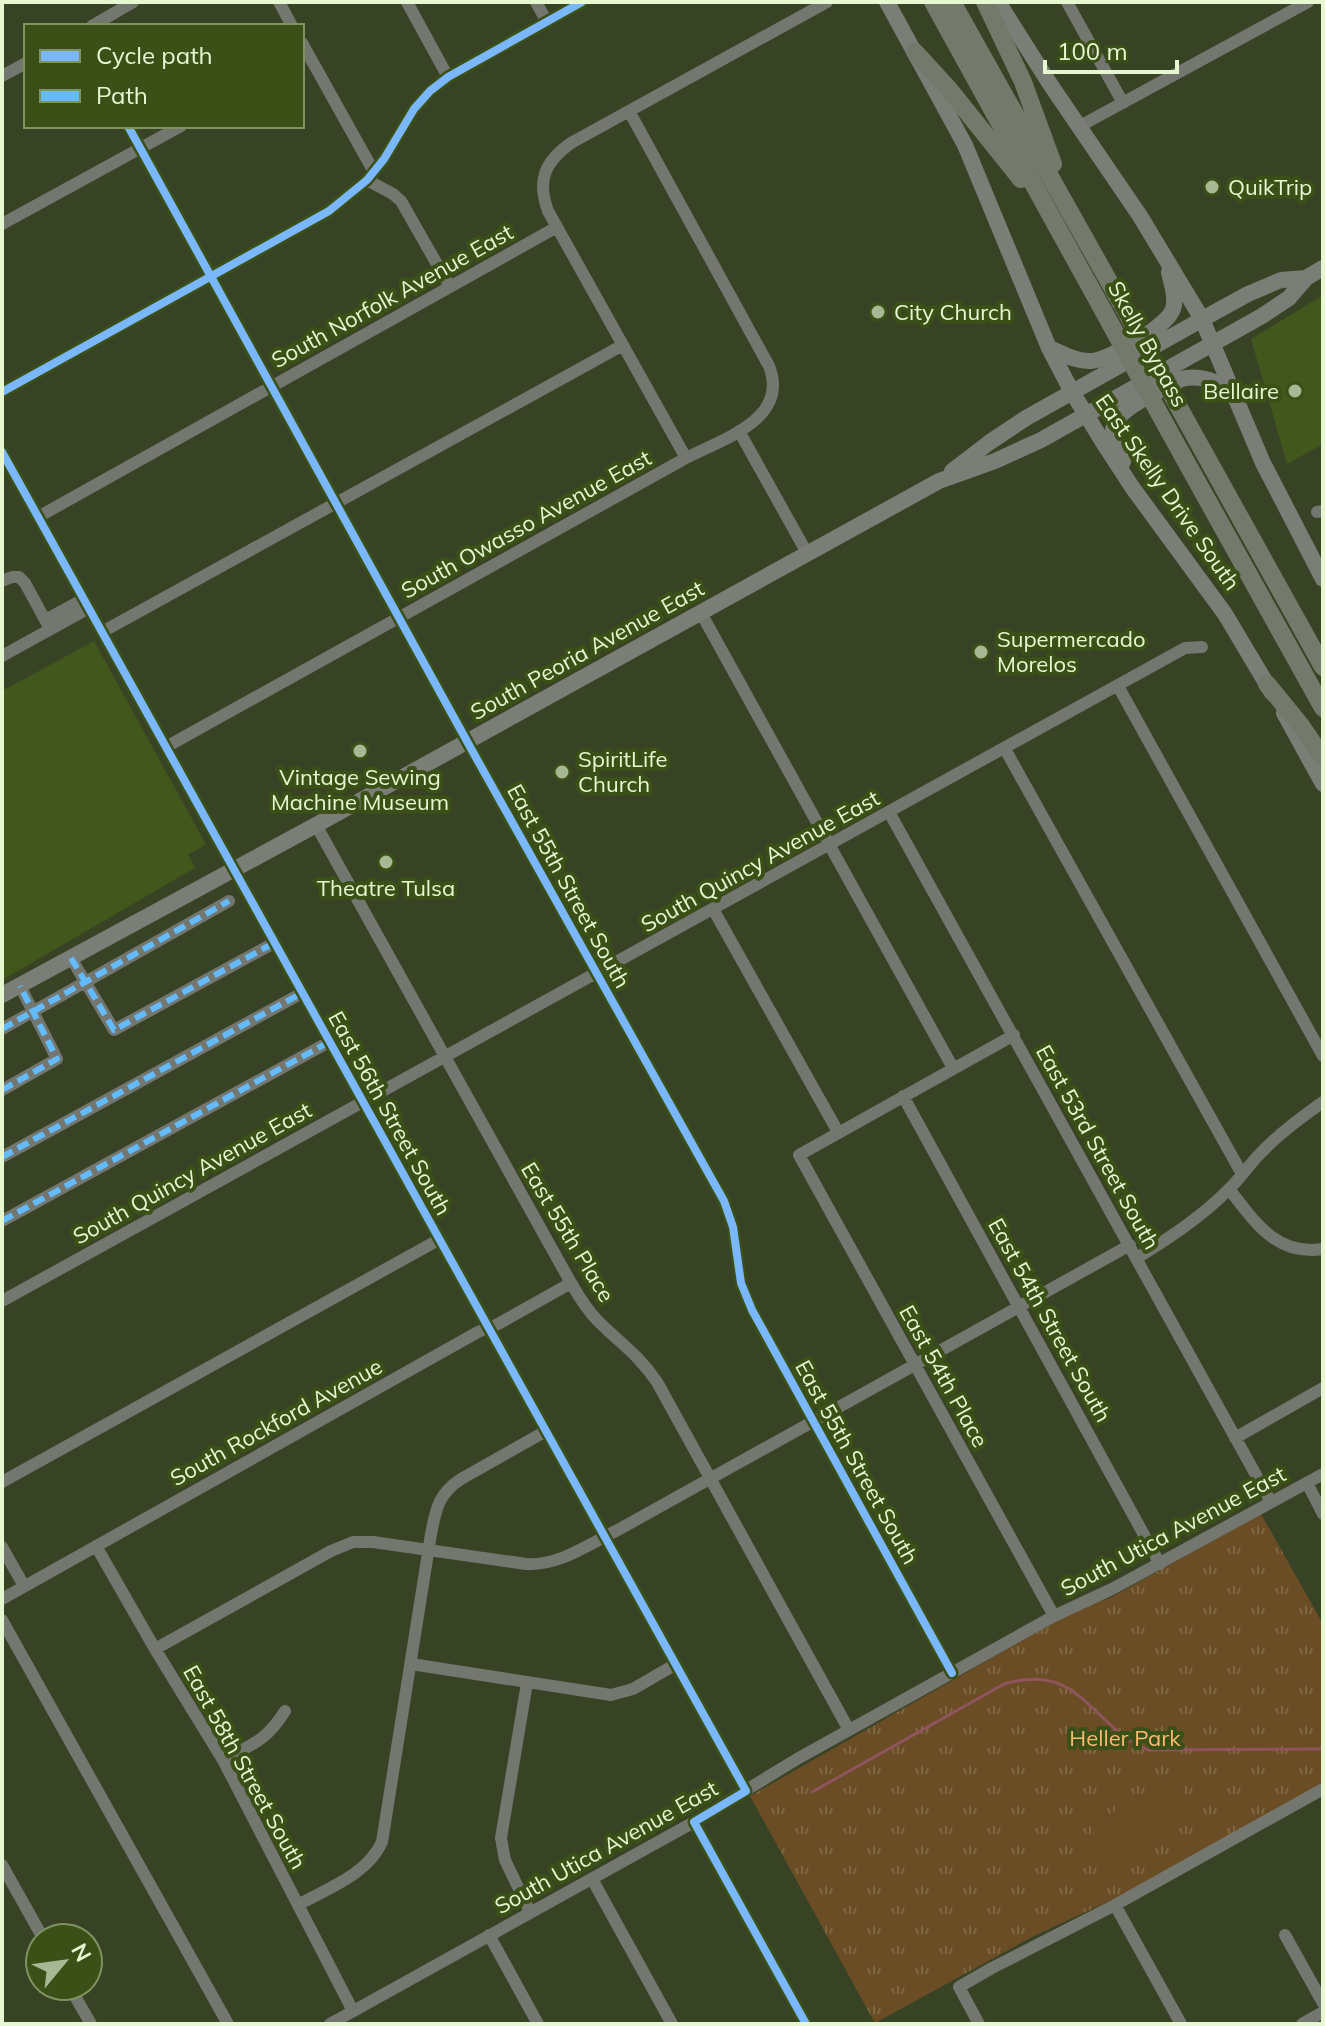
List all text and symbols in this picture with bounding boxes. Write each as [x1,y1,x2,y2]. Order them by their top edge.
legend [24,24,304,128]
scale bar [1045,24,1177,74]
text: 100 m [1057,36,1128,66]
text: Cycle path [96,40,213,70]
text: Path [96,80,148,110]
place label: QuikTrip [1228,173,1312,201]
marker: QuikTrip [1203,178,1221,196]
street label: South Norfolk Avenue East [266,218,518,374]
street label: Skelly Bypass [1102,276,1194,412]
place label: City Church [894,298,1012,326]
marker: City Church [869,303,887,321]
place label: Bellaire [1203,377,1279,405]
marker: Bellaire [1286,382,1304,400]
street label: East Skelly Drive South [1090,388,1246,596]
street label: South Owasso Avenue East [396,443,656,604]
street label: South Peoria Avenue East [465,574,709,726]
place label: Supermercado Morelos [997,625,1145,678]
marker: Supermercado Morelos [972,643,990,661]
marker: Vintage Sewing Machine Museum [351,742,369,760]
place label: SpiritLife Church [578,745,667,798]
place label: Vintage Sewing Machine Museum [271,763,449,816]
marker: SpiritLife Church [553,763,571,781]
street label: East 55th Street South [501,779,637,993]
street label: South Quincy Avenue East [636,784,884,938]
marker: Theatre Tulsa [377,853,395,871]
place label: Theatre Tulsa [317,874,455,902]
street label: East 56th Street South [322,1006,458,1220]
street label: East 53rd Street South [1030,1040,1166,1254]
street label: South Quincy Avenue East [68,1096,316,1250]
street label: East 55th Place [515,1157,621,1307]
street label: East 54th Street South [982,1213,1118,1427]
street label: East 54th Place [893,1300,995,1452]
street label: South Rockford Avenue [165,1352,387,1492]
street label: East 55th Street South [789,1355,925,1569]
street label: South Utica Avenue East [1056,1460,1291,1602]
street label: East 58th Street South [177,1660,313,1874]
park label: Heller Park [1069,1724,1181,1752]
street label: South Utica Avenue East [489,1774,723,1920]
north arrow [24,1922,104,2002]
text: N [65,1938,98,1966]

